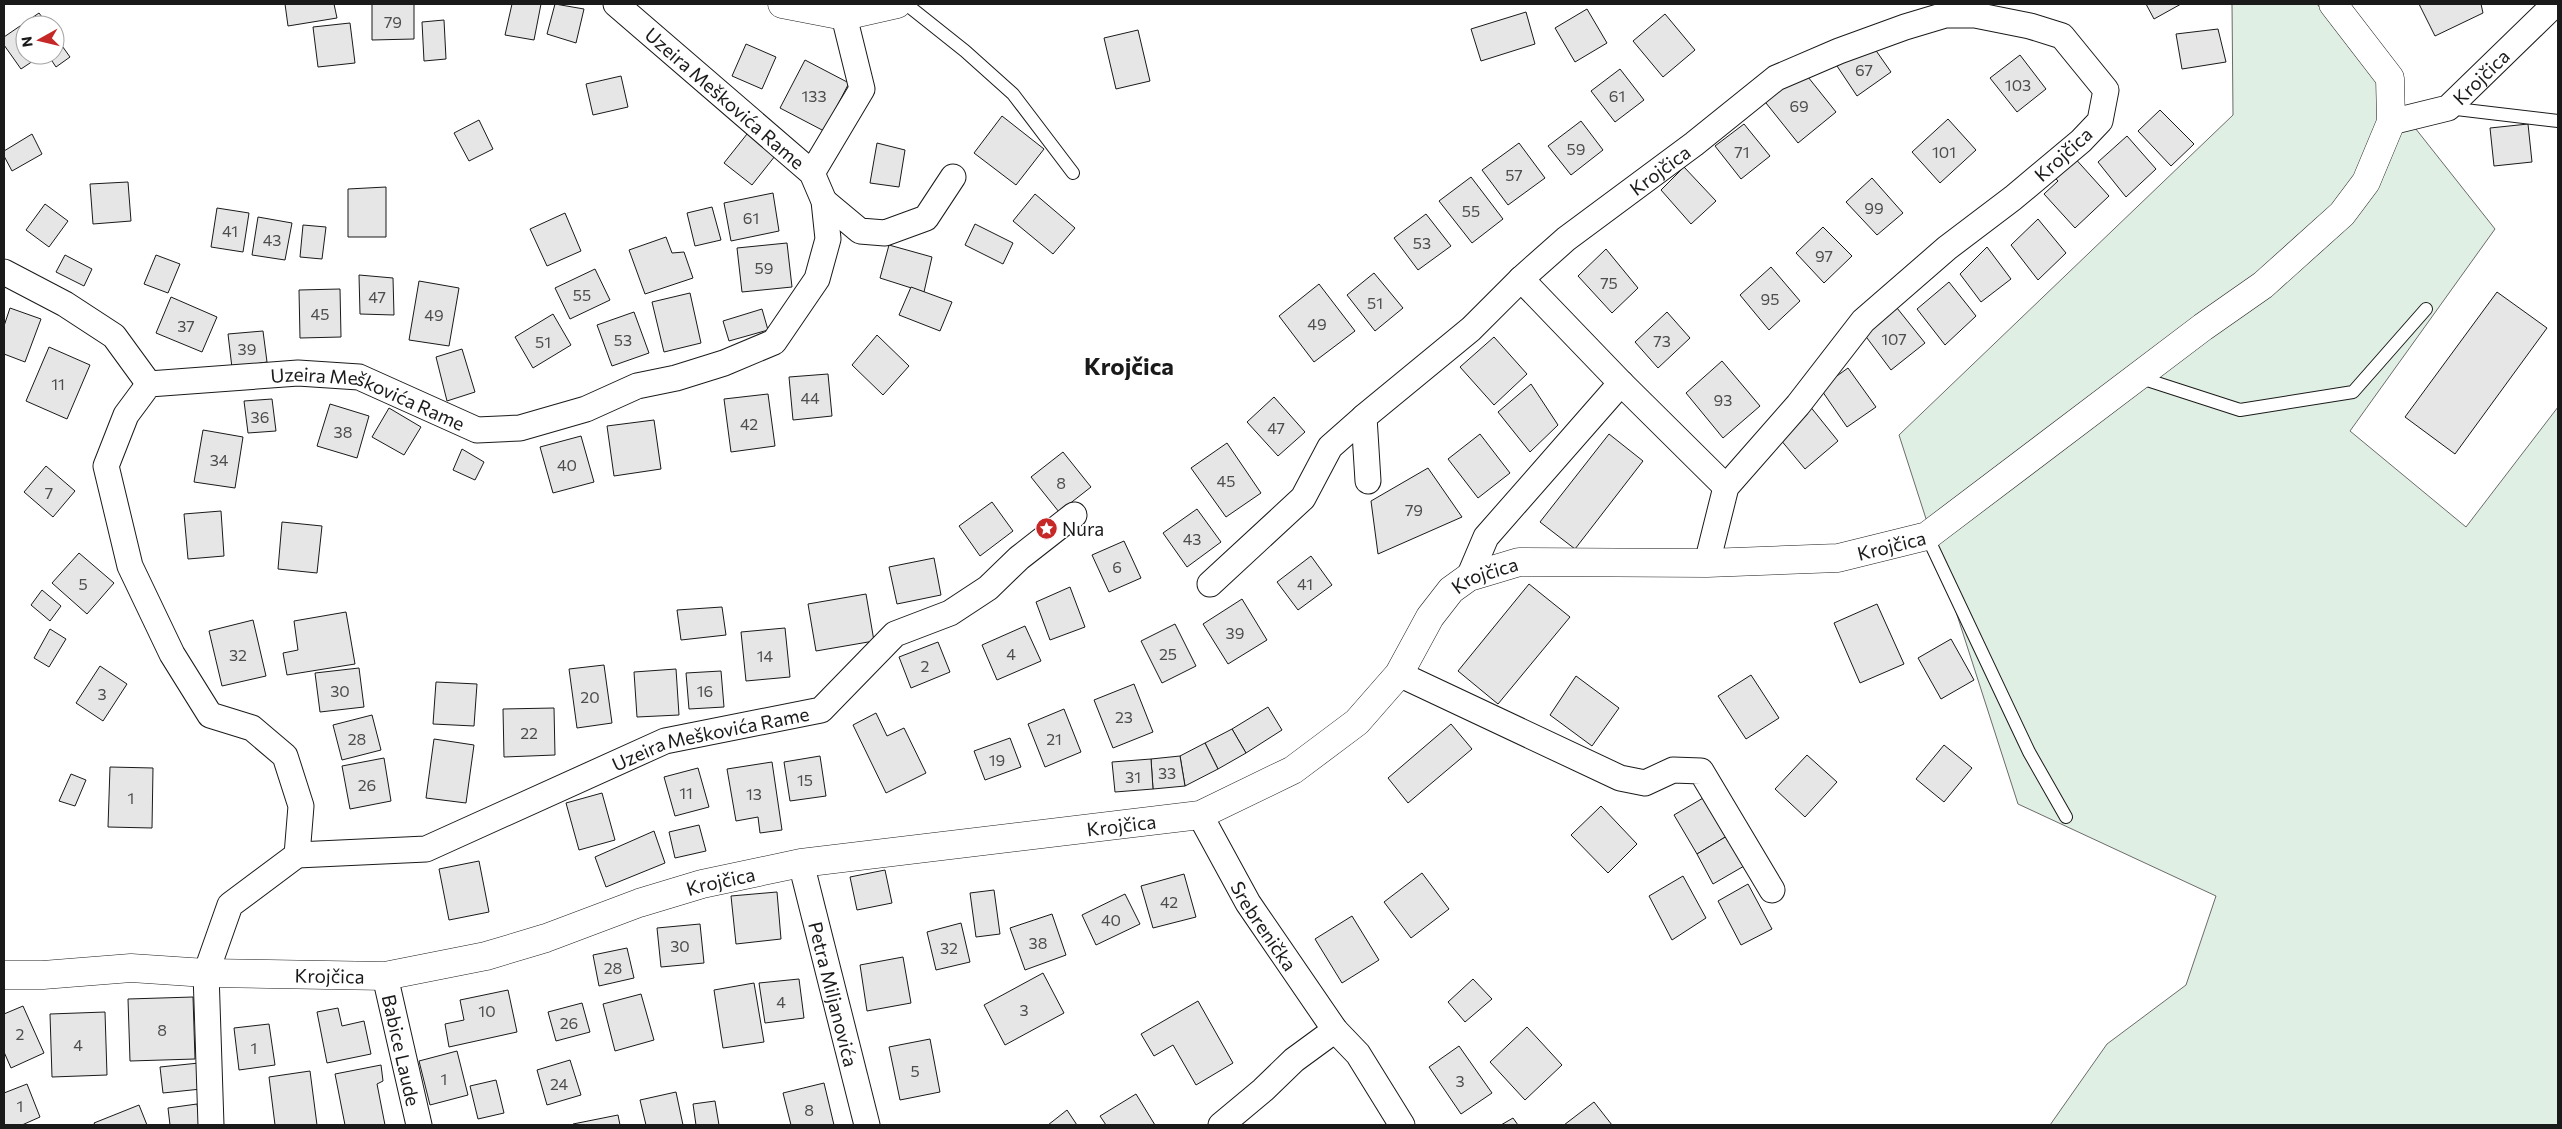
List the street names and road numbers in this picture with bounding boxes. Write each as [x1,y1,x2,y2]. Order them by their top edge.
street label: Uzeira Meškovića Rame [641,23,809,173]
street label: Krojčica [2447,44,2514,109]
street label: Krojčica [2029,122,2097,186]
street label: Krojčica [1625,140,1694,200]
street label: Uzeira Meškovića Rame [270,361,469,435]
street label: Krojčica [1855,525,1928,564]
street label: Krojčica [1446,552,1520,598]
street label: Uzeira Meškovića Rame [608,701,811,775]
street label: Krojčica [1085,809,1157,840]
street label: Krojčica [683,862,757,900]
street label: Srebrenička [1227,877,1302,975]
street label: Petra Miljanovića [805,919,863,1069]
street label: Krojčica [294,963,365,987]
street label: Babice Laude [378,992,426,1108]

